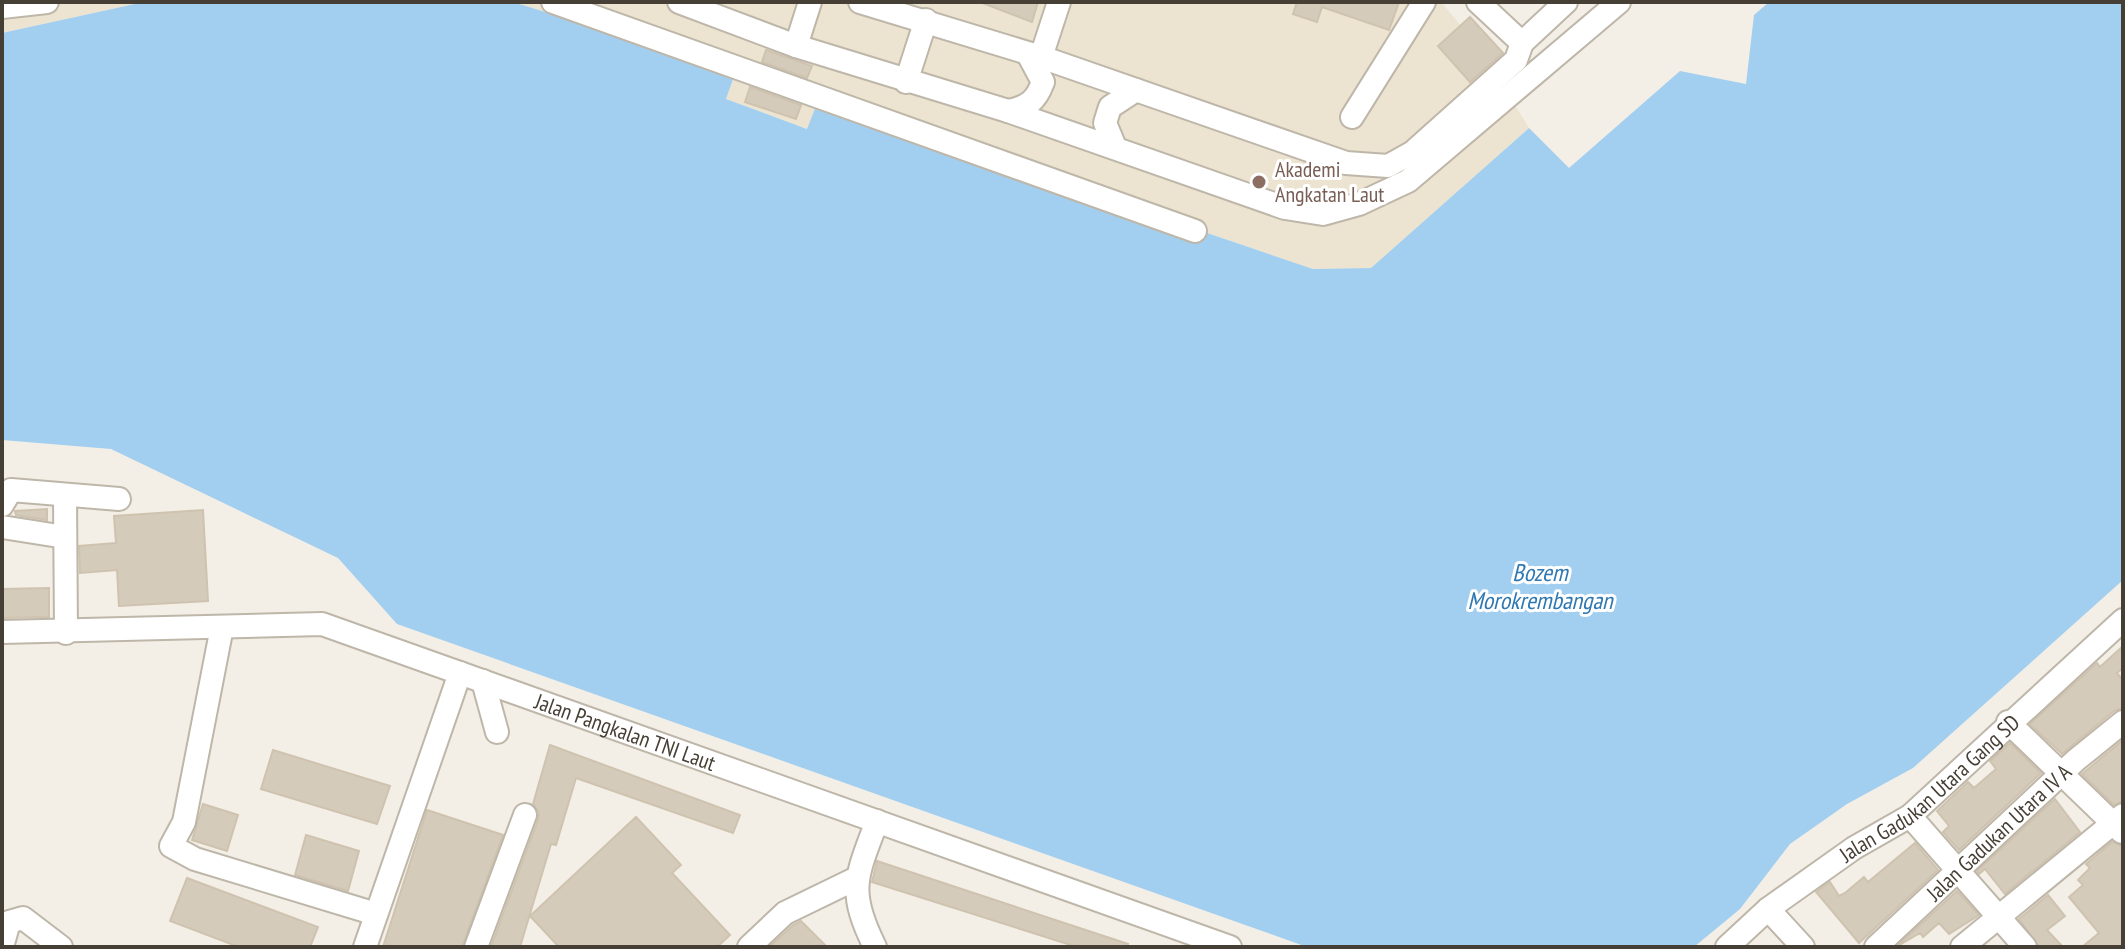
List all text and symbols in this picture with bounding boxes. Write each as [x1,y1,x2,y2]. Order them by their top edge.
place label: Akademi Angkatan Laut [1275,155,1384,208]
marker: Akademi Angkatan Laut [1250,173,1268,191]
water label: Bozem Morokrembangan [1467,557,1614,616]
street label: Jalan Pangkalan TNI Laut [530,687,719,777]
street label: Jalan Gadukan Utara Gang SD [1833,708,2025,869]
street label: Jalan Gadukan Utara IV A [1920,757,2077,907]

